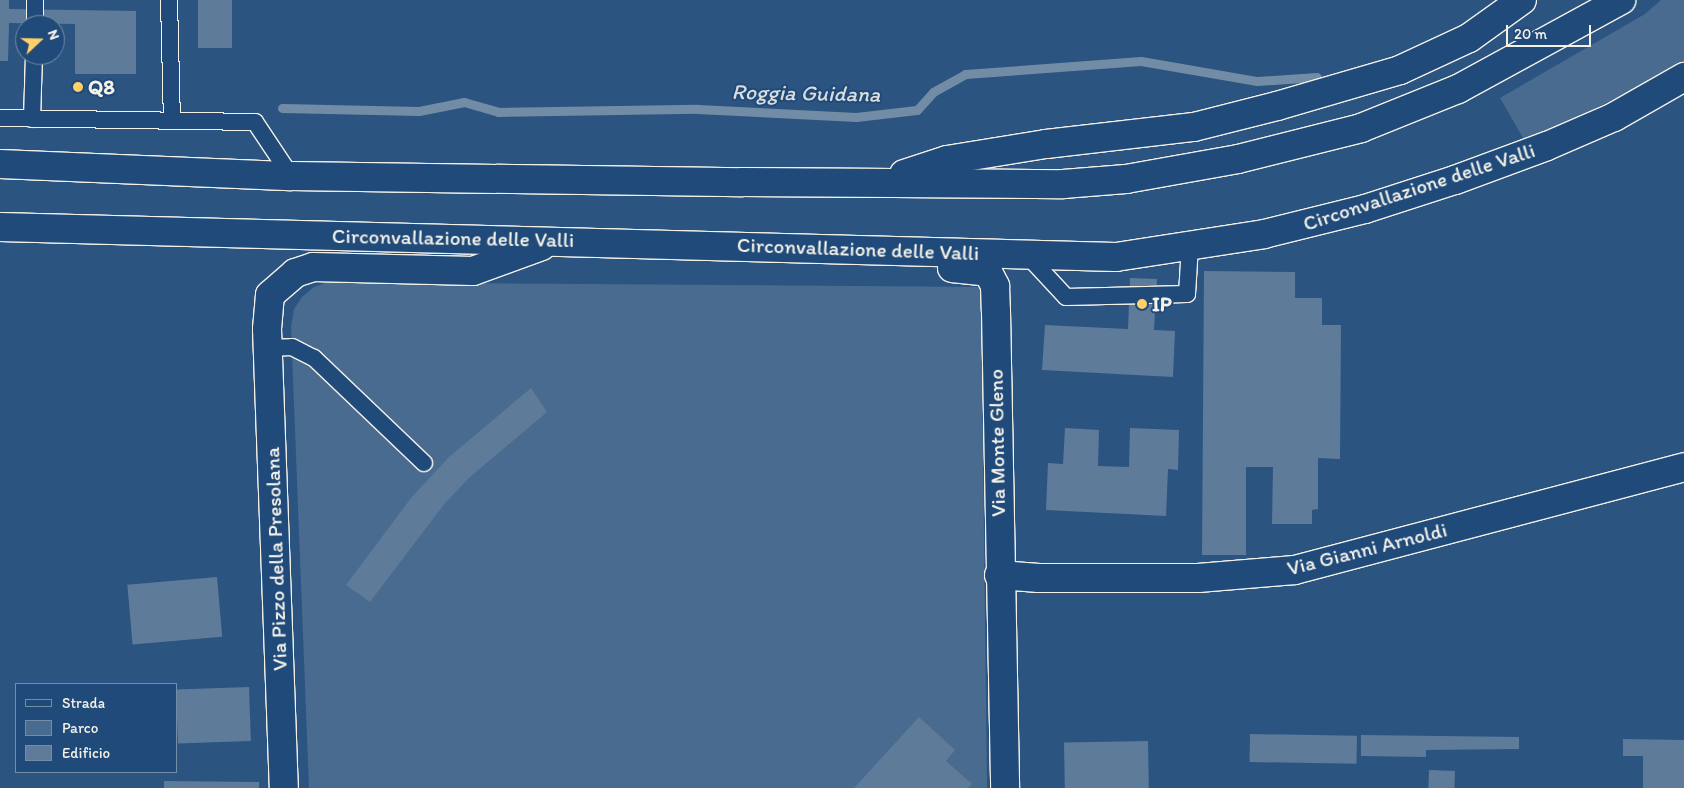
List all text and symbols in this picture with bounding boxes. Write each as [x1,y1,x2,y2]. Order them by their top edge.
north arrow [15,15,65,65]
scale bar [1509,15,1594,47]
text: 20 m [1514,25,1547,43]
text: N [44,27,63,42]
place label: Q8 [88,74,115,100]
water label: Roggia Guidana [731,79,881,107]
marker: Q8 [72,81,84,93]
street label: Circonvallazione delle Valli [1300,138,1538,236]
street label: Circonvallazione delle Valli [332,223,574,253]
street label: Circonvallazione delle Valli [736,232,980,266]
place label: IP [1152,291,1172,317]
marker: IP [1136,298,1148,310]
street label: Via Monte Gleno [983,369,1011,517]
street label: Via Pizzo della Presolana [260,447,292,671]
street label: Via Gianni Arnoldi [1285,517,1449,581]
legend [15,683,178,773]
text: Strada [62,694,105,712]
text: Parco [62,719,98,737]
text: Edificio [62,744,110,762]

